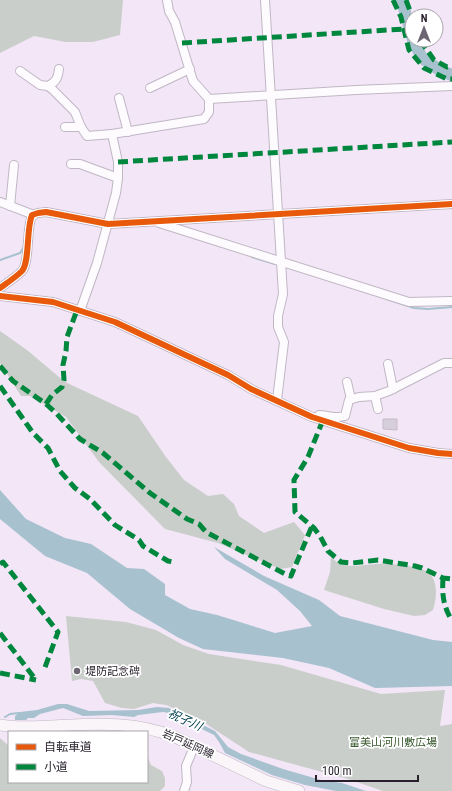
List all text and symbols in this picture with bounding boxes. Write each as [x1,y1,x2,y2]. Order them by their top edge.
north arrow [404,8,444,48]
text: N [421,12,428,25]
place label: 堤防記念碑 [85,665,140,678]
marker: 堤防記念碑 [72,666,82,676]
water label: 祝子川 [166,706,206,735]
street label: 岩戸延岡線 [160,727,216,761]
legend [8,731,148,783]
park label: 富美山河川敷広場 [349,736,437,749]
text: 自転車道 [44,740,92,754]
scale bar [316,757,418,783]
text: 小道 [44,760,68,774]
text: 100 m [322,764,352,778]

